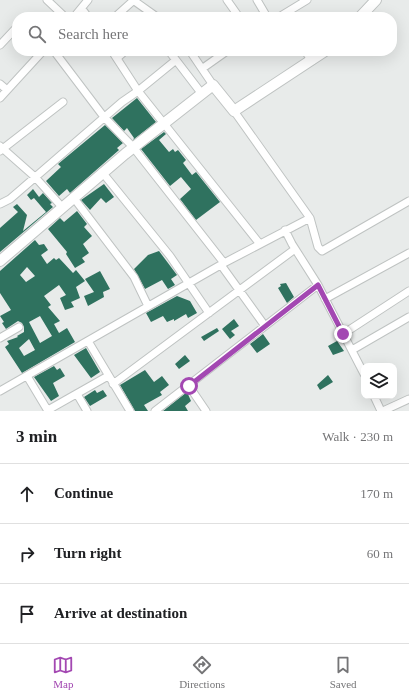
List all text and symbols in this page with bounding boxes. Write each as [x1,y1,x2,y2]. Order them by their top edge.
search box [12,12,397,56]
icon: search [26,23,48,45]
text: Search here [58,26,128,42]
route end [334,325,352,343]
map controls [361,363,397,399]
button: layers [361,363,397,399]
route start [180,377,198,395]
text: 3 min [16,427,57,446]
text: Walk · 230 m [322,429,393,444]
icon: ahead [16,483,38,505]
text: Continue [54,485,113,501]
text: 170 m [360,486,393,501]
icon: right [16,543,38,565]
text: Turn right [54,545,121,561]
text: 60 m [367,546,393,561]
icon: arrive [16,603,38,625]
text: Arrive at destination [54,605,187,621]
tab: Map [52,654,74,690]
tab: Directions [179,654,225,690]
tab: Saved [330,654,357,690]

